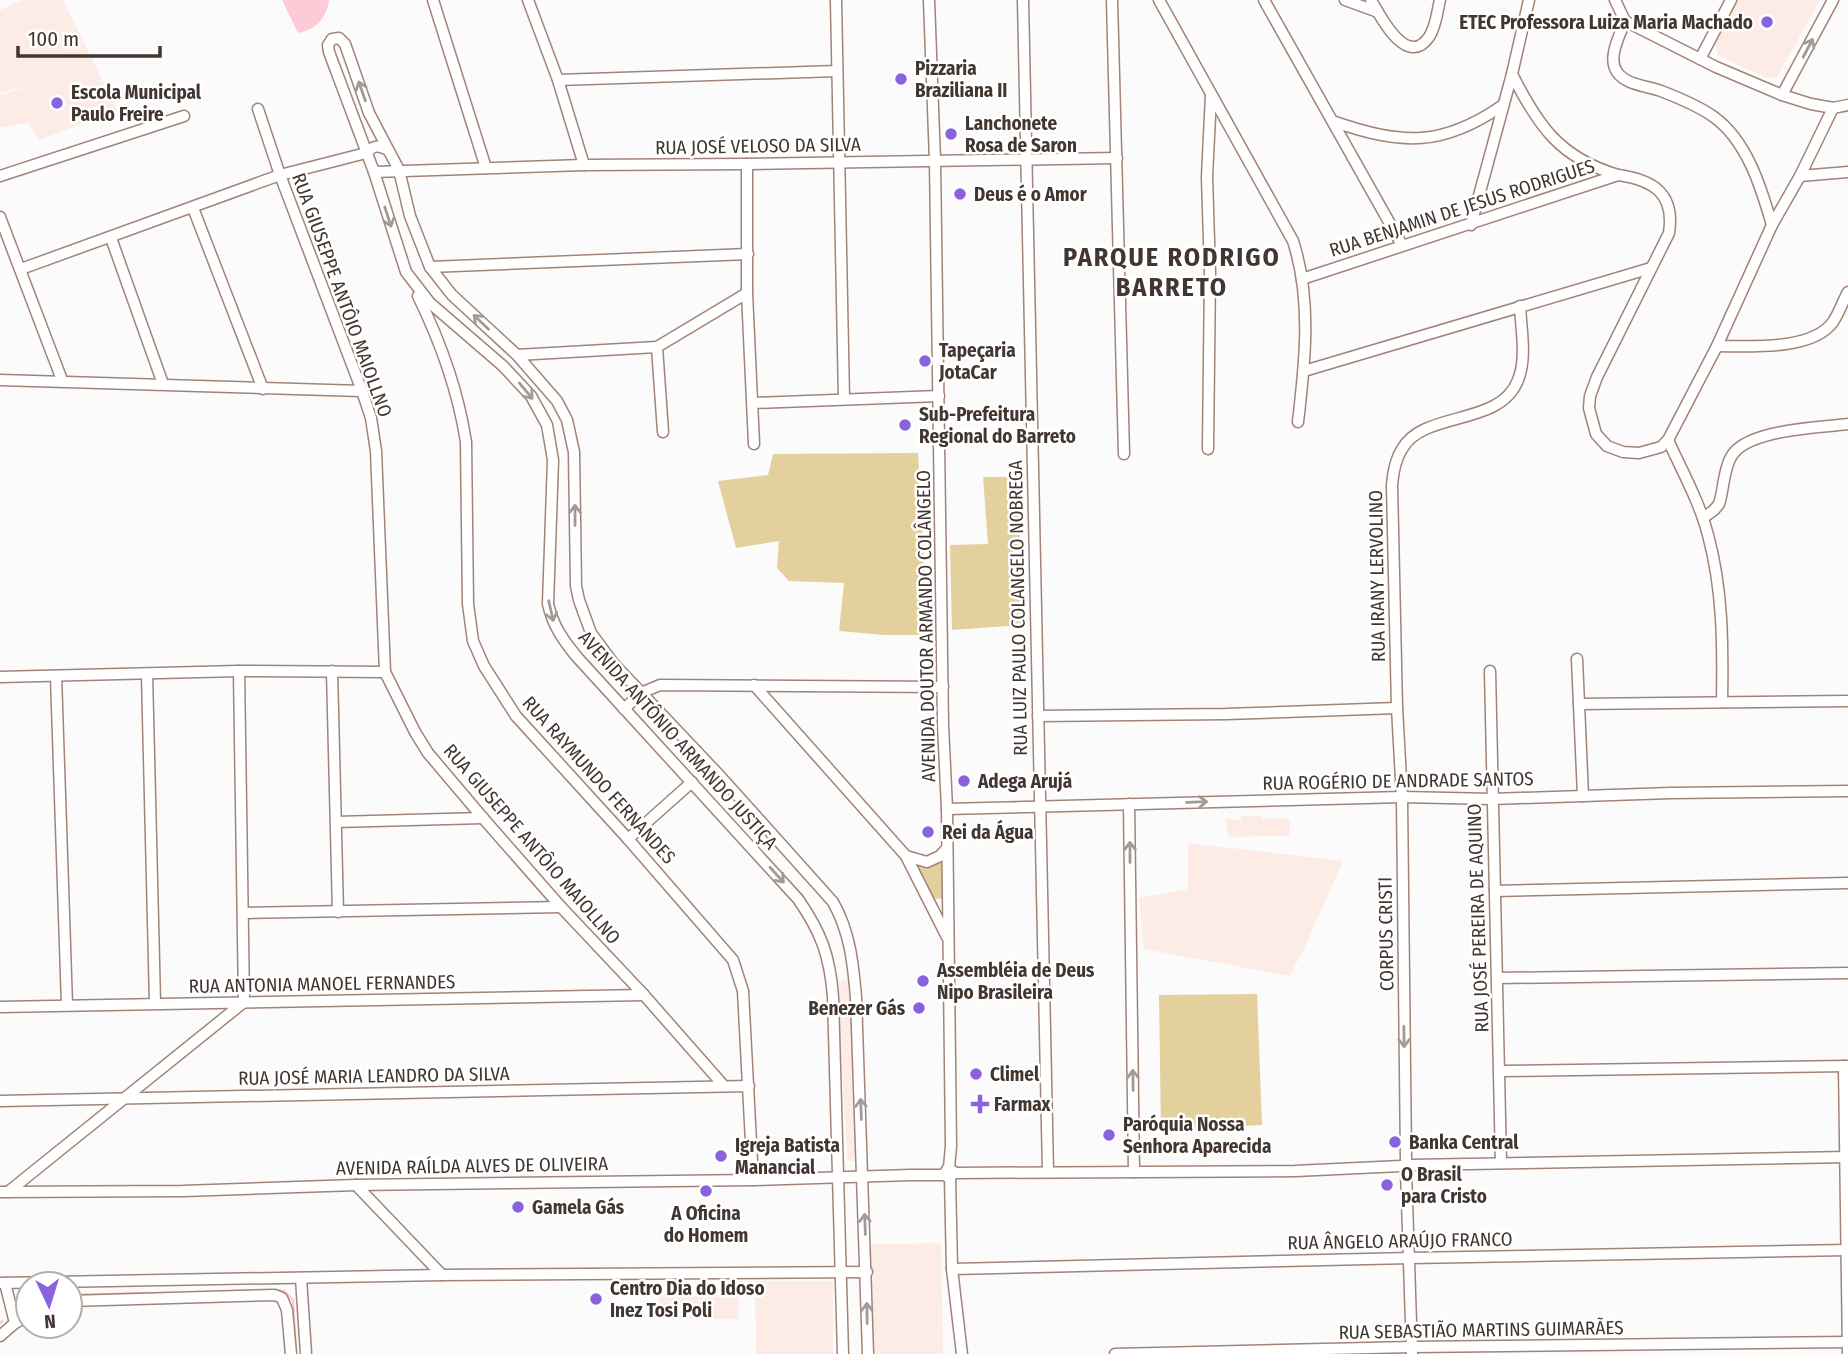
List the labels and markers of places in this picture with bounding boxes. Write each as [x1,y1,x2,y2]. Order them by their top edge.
place label: ETEC Professora Luiza Maria Machado [1459,11,1753,34]
marker: ETEC Professora Luiza Maria Machado [1759,14,1775,30]
place label: Pizzaria Braziliana II [915,57,1007,102]
marker: Pizzaria Braziliana II [893,71,909,87]
place label: Escola Municipal Paulo Freire [71,81,202,126]
marker: Escola Municipal Paulo Freire [49,95,65,111]
place label: Lanchonete Rosa de Saron [965,112,1077,157]
marker: Lanchonete Rosa de Saron [943,126,959,142]
place label: Deus é o Amor [974,183,1088,206]
marker: Deus é o Amor [952,186,968,202]
place label: Tapeçaria JotaCar [938,339,1016,384]
marker: Tapeçaria JotaCar [917,353,933,369]
place label: Sub-Prefeitura Regional do Barreto [919,403,1076,448]
marker: Sub-Prefeitura Regional do Barreto [897,417,913,433]
place label: Adega Arujá [977,770,1072,793]
marker: Adega Arujá [956,773,972,789]
place label: Rei da Água [942,819,1034,844]
marker: Rei da Água [920,824,936,840]
place label: Assembléia de Deus Nipo Brasileira [936,959,1095,1004]
marker: Assembléia de Deus Nipo Brasileira [915,973,931,989]
place label: Benezer Gás [808,997,906,1020]
marker: Benezer Gás [911,1000,927,1016]
place label: Climel [990,1063,1040,1086]
marker: Climel [968,1066,984,1082]
place label: Farmax [994,1093,1052,1116]
marker: Farmax [972,1096,988,1112]
place label: Paróquia Nossa Senhora Aparecida [1123,1113,1271,1158]
marker: Paróquia Nossa Senhora Aparecida [1101,1127,1117,1143]
place label: Banka Central [1409,1131,1519,1154]
place label: Igreja Batista Manancial [735,1134,840,1179]
marker: Banka Central [1387,1134,1403,1150]
marker: Igreja Batista Manancial [713,1148,729,1164]
place label: O Brasil para Cristo [1401,1163,1487,1208]
marker: O Brasil para Cristo [1379,1177,1395,1193]
marker: A Oficina do Homem [698,1183,714,1199]
place label: Gamela Gás [532,1196,625,1219]
marker: Gamela Gás [510,1199,526,1215]
place label: A Oficina do Homem [664,1202,748,1247]
place label: Centro Dia do Idoso Inez Tosi Poli [610,1277,765,1322]
marker: Centro Dia do Idoso Inez Tosi Poli [588,1291,604,1307]

